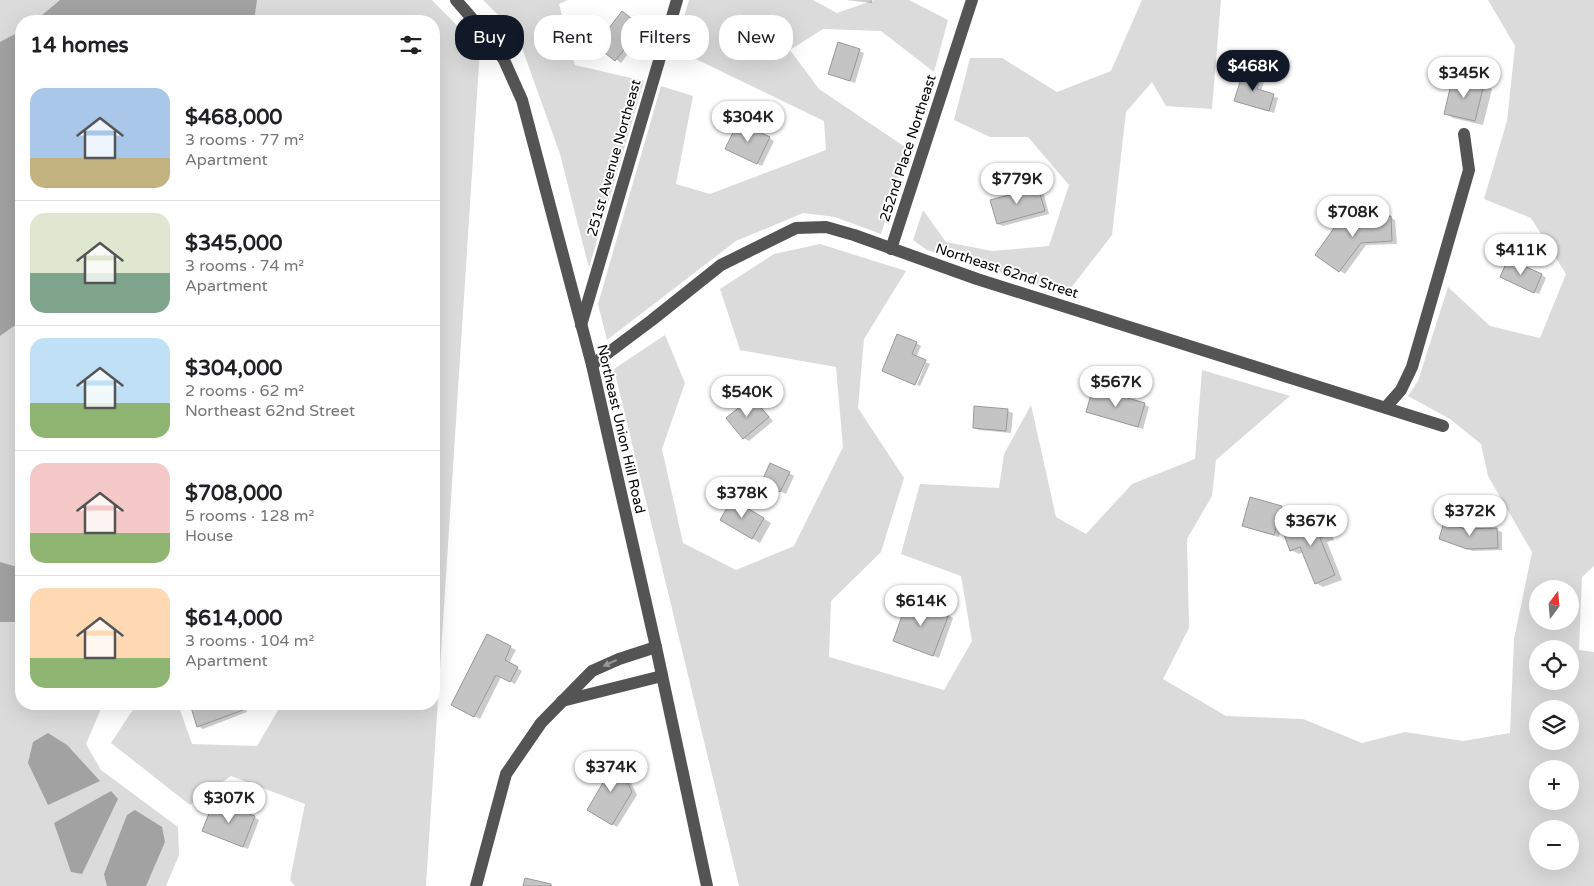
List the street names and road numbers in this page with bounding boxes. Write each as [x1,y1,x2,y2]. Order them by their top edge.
street label: 252nd Place Northeast [876,72,940,224]
street label: 251st Avenue Northeast [583,77,645,238]
street label: Northeast 62nd Street [934,240,1081,302]
street label: Northeast Union Hill Road [593,343,649,515]

